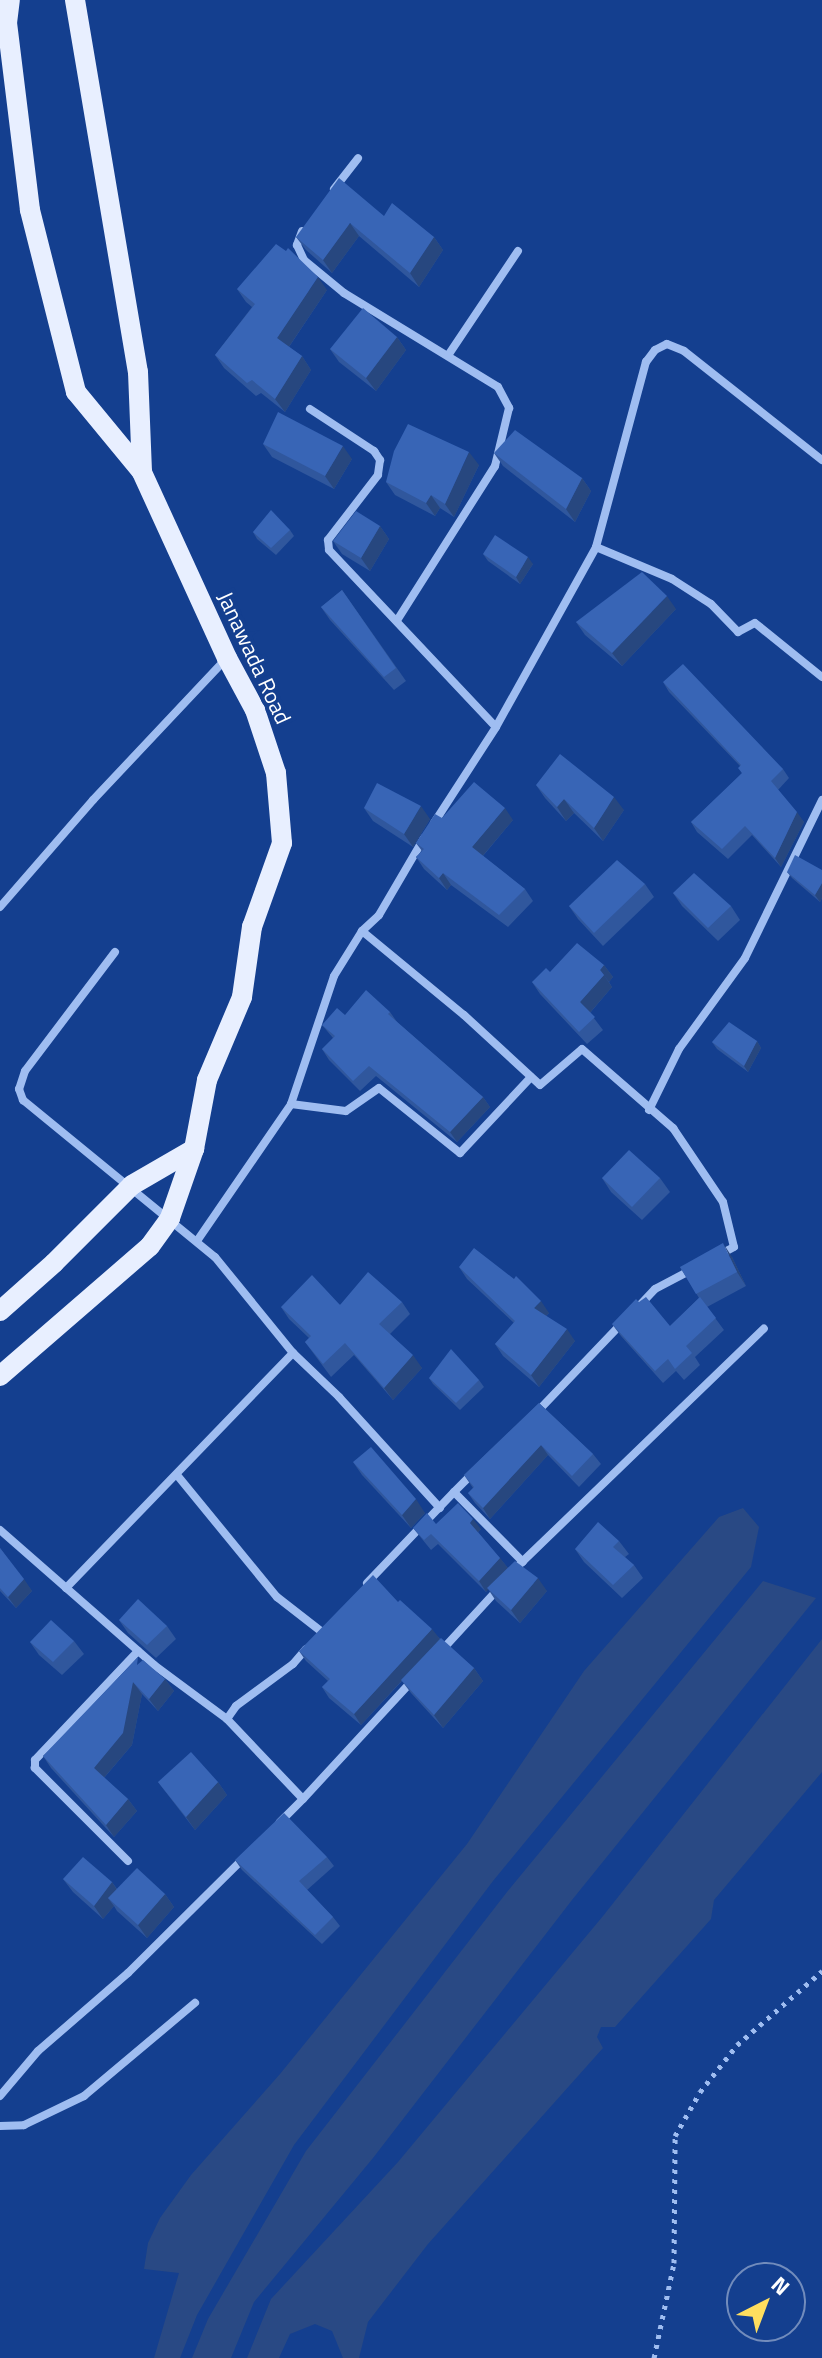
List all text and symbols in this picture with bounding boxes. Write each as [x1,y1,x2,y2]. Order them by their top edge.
street label: Janawada Road [212,588,296,728]
north arrow [726,2262,806,2342]
text: N [764,2268,798,2303]

